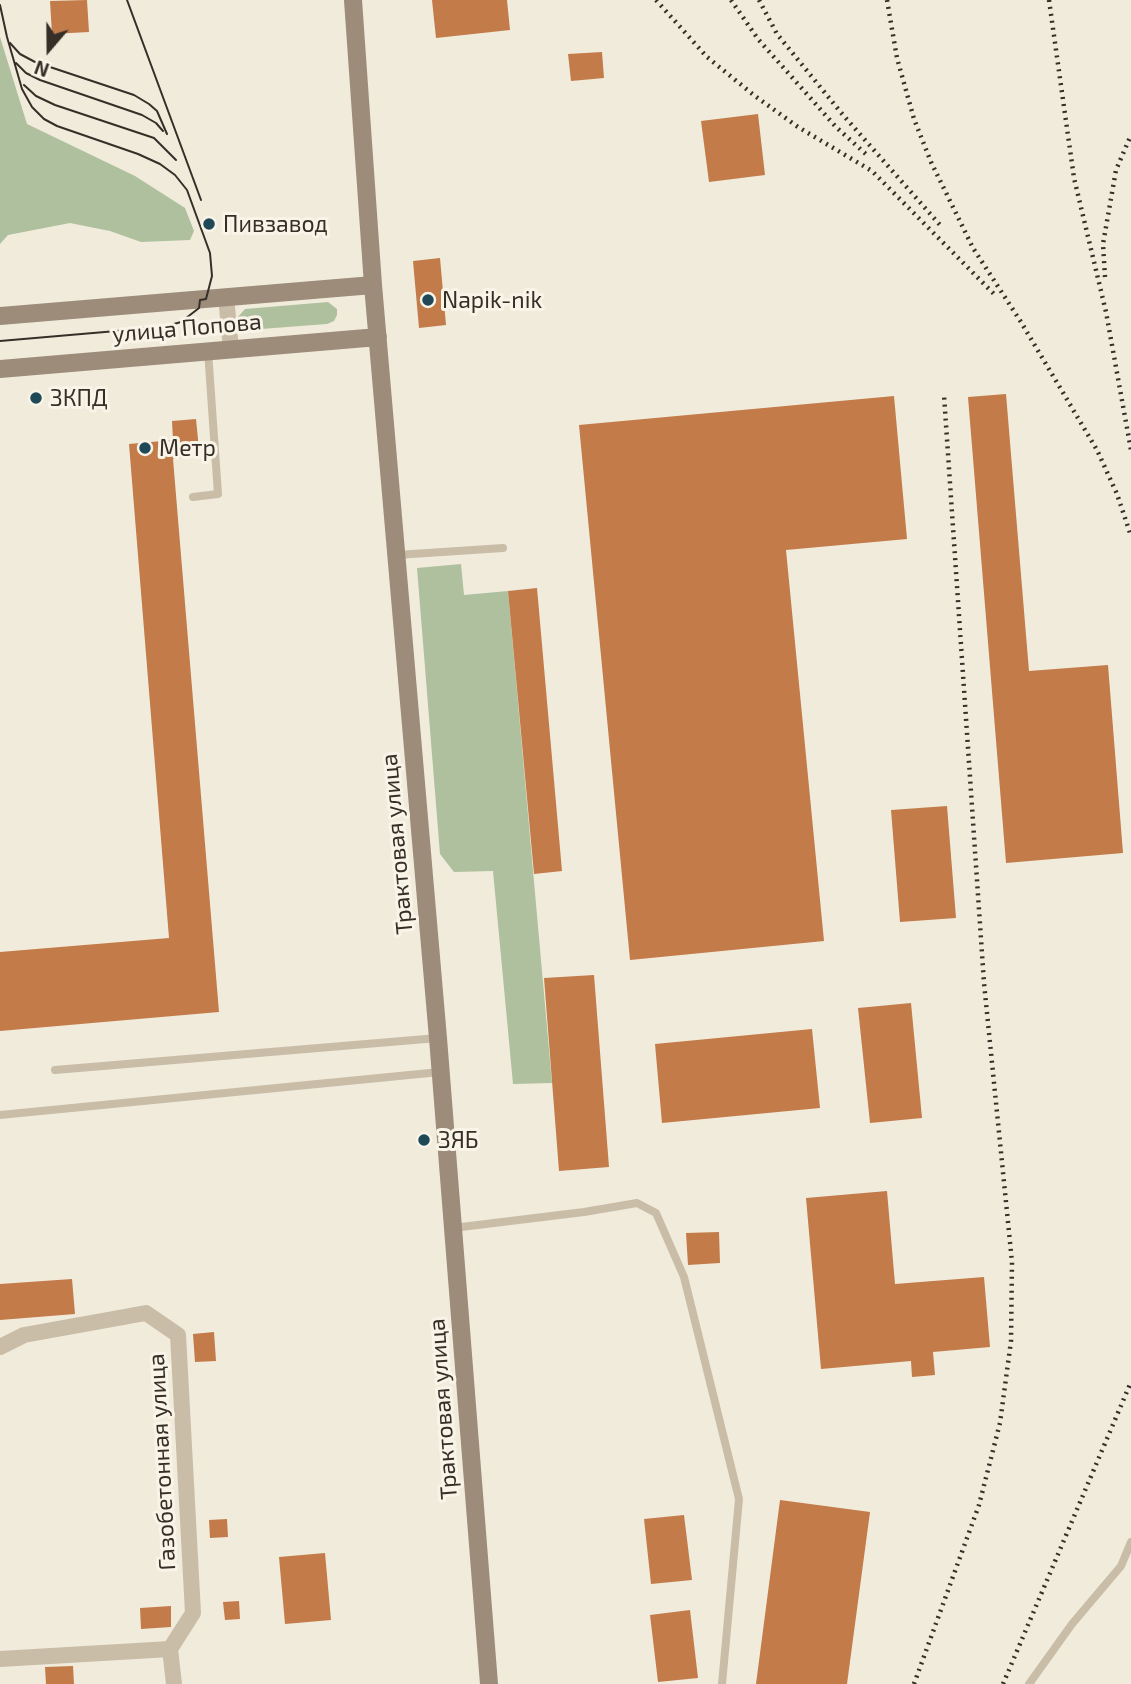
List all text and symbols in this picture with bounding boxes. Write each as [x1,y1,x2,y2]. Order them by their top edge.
north arrow [14,14,84,84]
text: N [31,56,52,82]
place label: Пивзавод [223,210,328,238]
marker: Пивзавод [201,216,217,232]
place label: Napik-nik [442,286,542,314]
marker: Napik-nik [420,292,436,308]
street label: улица Попова [111,308,263,348]
place label: ЗКПД [50,384,108,412]
marker: ЗКПД [28,390,44,406]
place label: Метр [159,434,216,462]
marker: Метр [137,440,153,456]
street label: Трактовая улица [375,752,419,936]
place label: ЗЯБ [438,1126,479,1154]
marker: ЗЯБ [416,1132,432,1148]
street label: Трактовая улица [423,1318,463,1500]
street label: Газобетонная улица [143,1353,181,1571]

